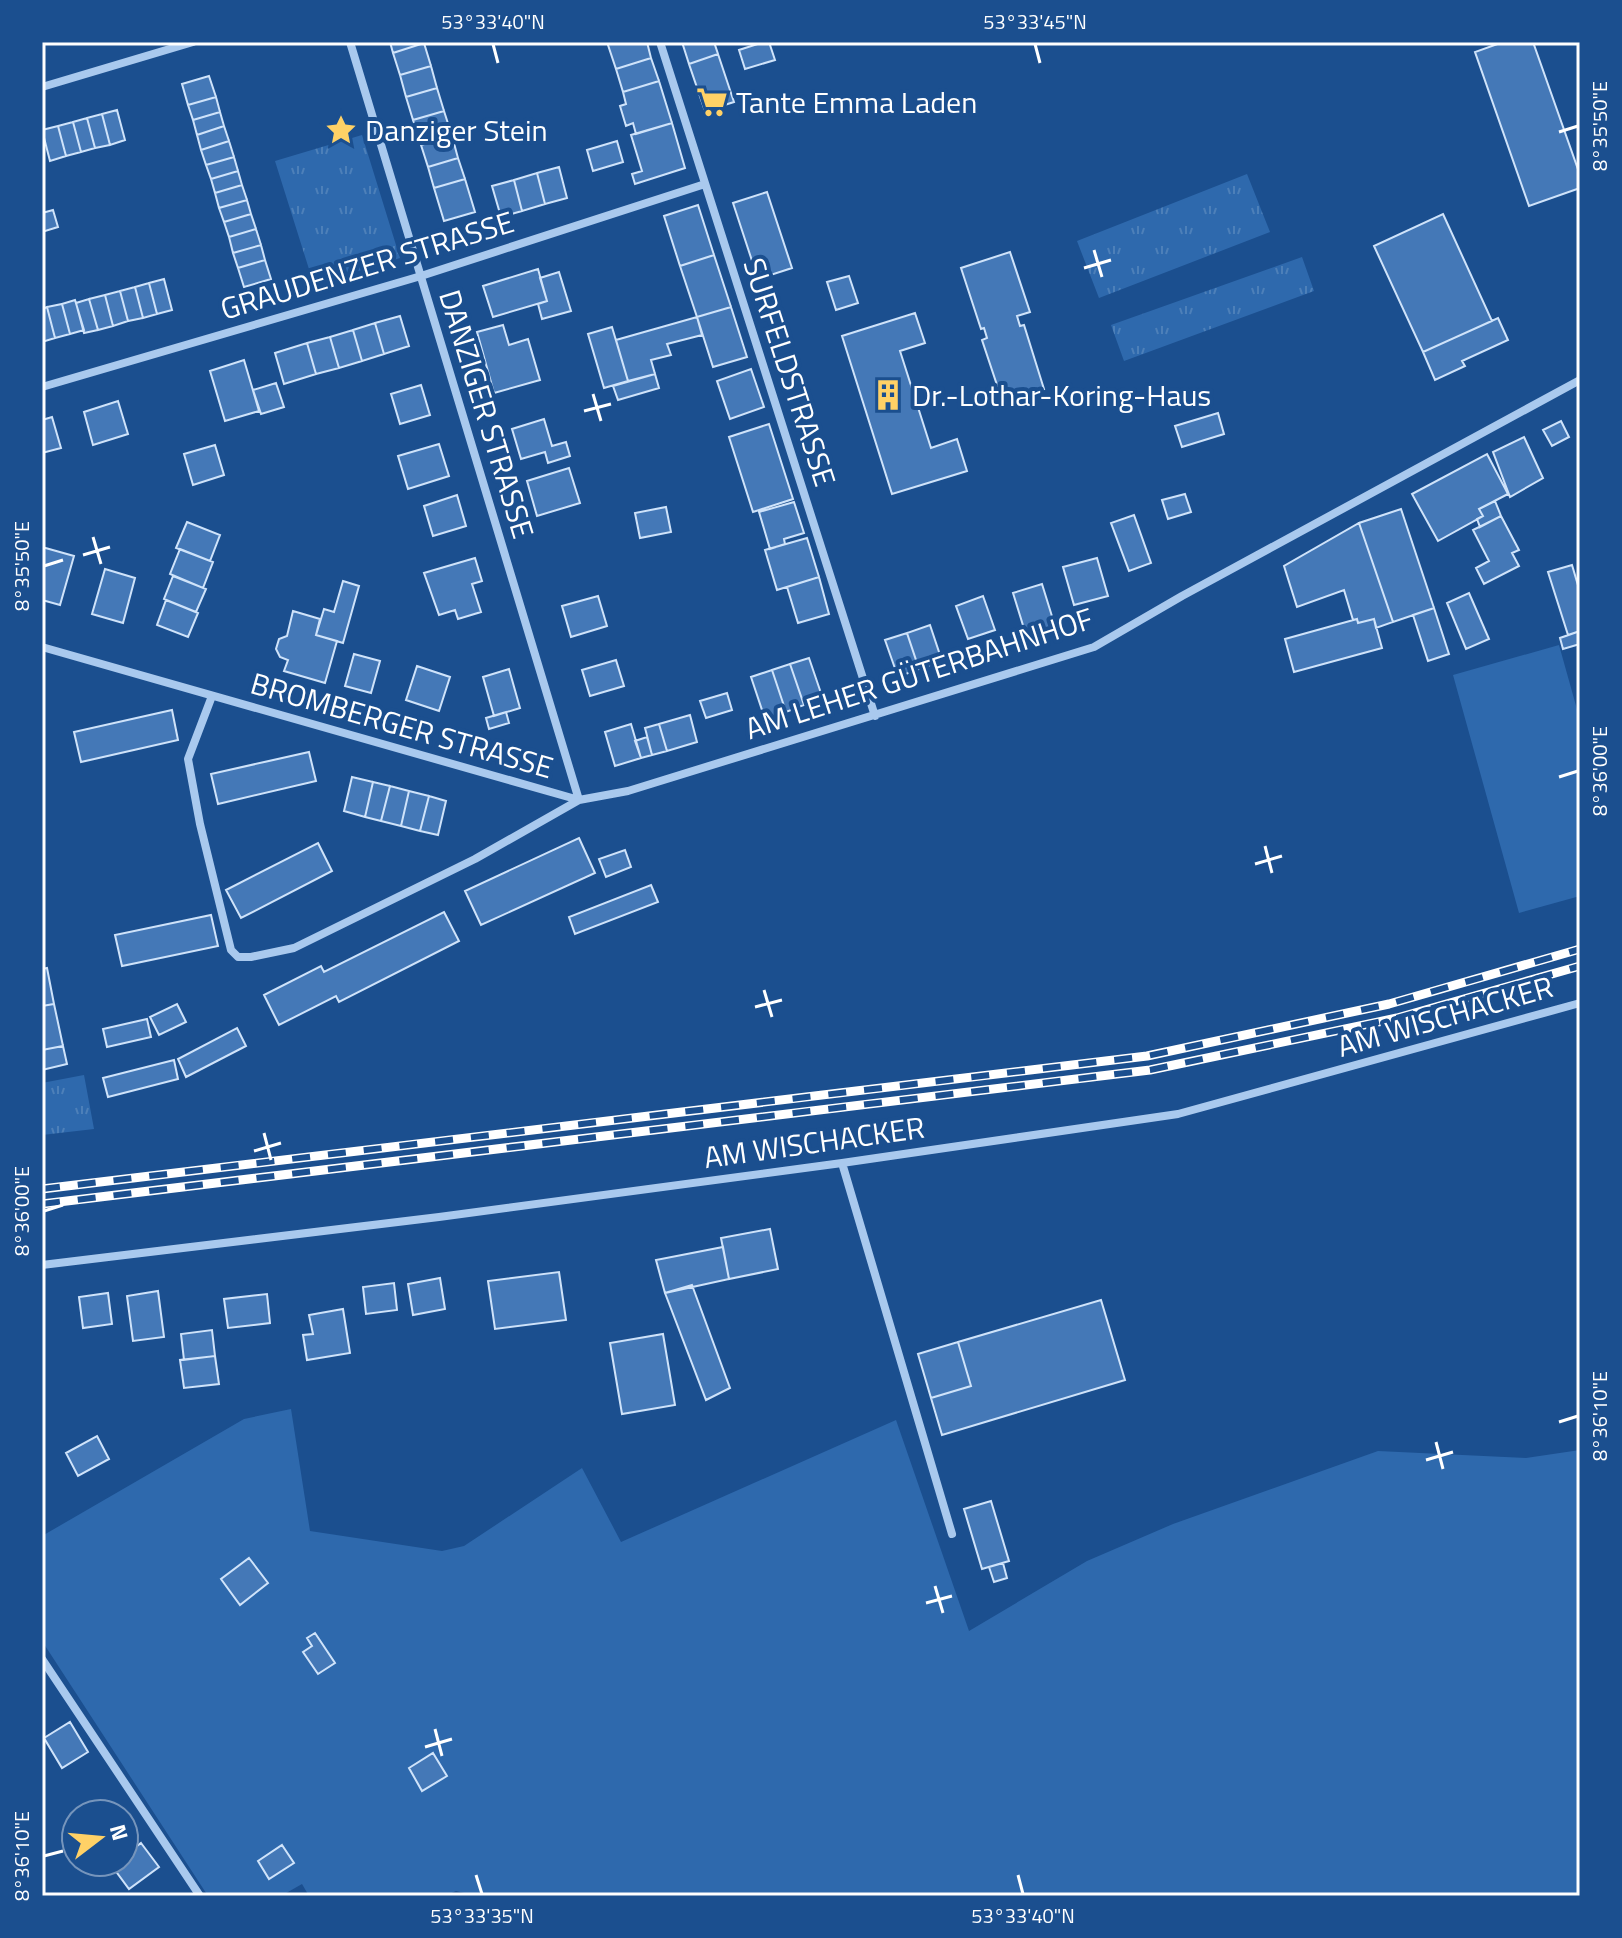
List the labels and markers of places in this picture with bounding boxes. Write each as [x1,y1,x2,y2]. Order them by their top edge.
place label: Tante Emma Laden [736,79,977,125]
supermarket icon: Tante Emma Laden [695,85,729,119]
place label: Danziger Stein [365,107,548,153]
place icon: Danziger Stein [324,113,358,147]
place label: Dr.-Lothar-Koring-Haus [912,372,1211,418]
building icon: Dr.-Lothar-Koring-Haus [871,378,905,412]

